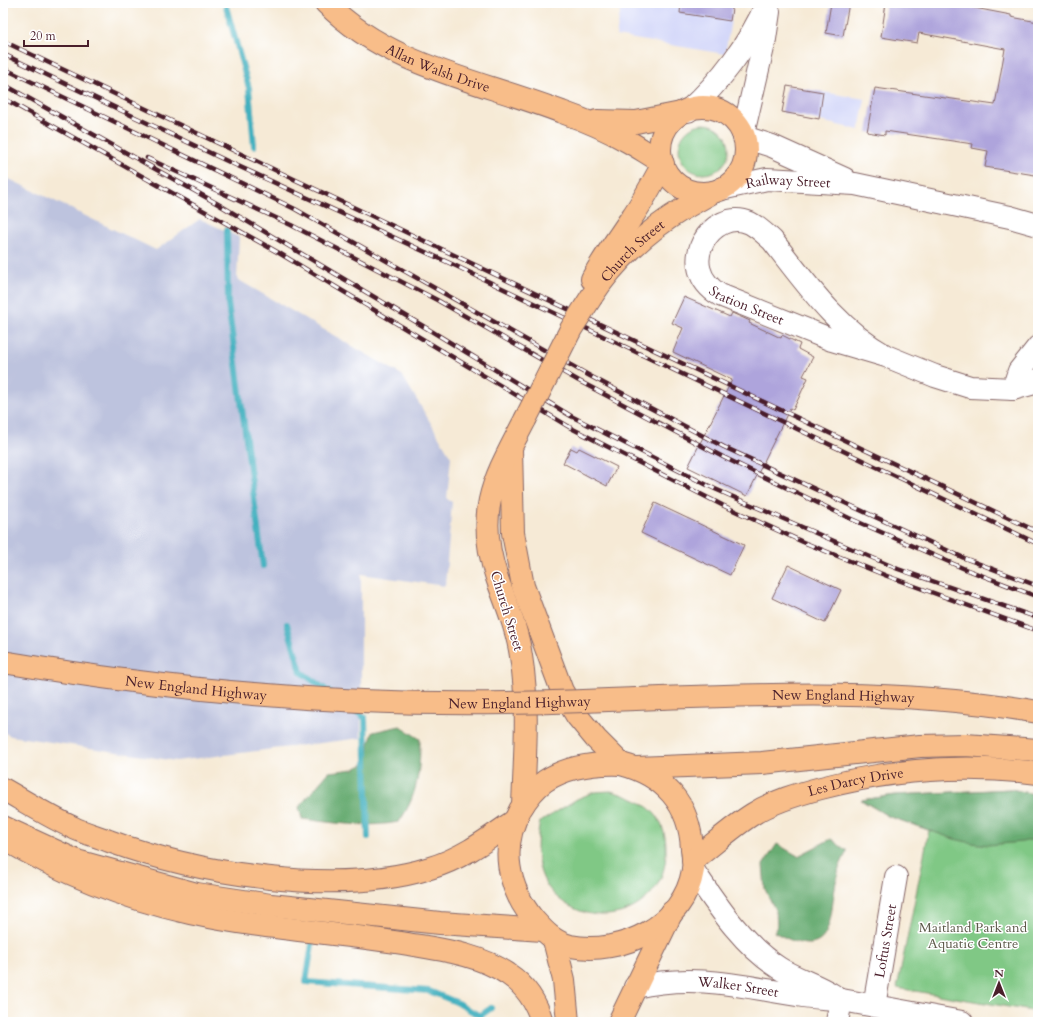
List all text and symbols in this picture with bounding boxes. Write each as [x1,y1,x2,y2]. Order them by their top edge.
scale bar [24,22,88,48]
text: 20 m [30,28,57,44]
street label: Allan Walsh Drive [383,39,492,97]
street label: Railway Street [744,169,832,193]
street label: Church Street [596,215,669,286]
street label: Station Street [705,281,787,329]
street label: Church Street [486,569,528,654]
street label: New England Highway [124,671,268,705]
street label: New England Highway [772,685,916,707]
street label: New England Highway [448,691,592,713]
street label: Les Darcy Drive [806,763,905,801]
street label: Loftus Street [869,902,901,979]
park label: Maitland Park and Aquatic Centre [919,918,1028,953]
north arrow [979,963,1019,1003]
text: N [994,966,1004,981]
street label: Walker Street [696,972,781,1001]

